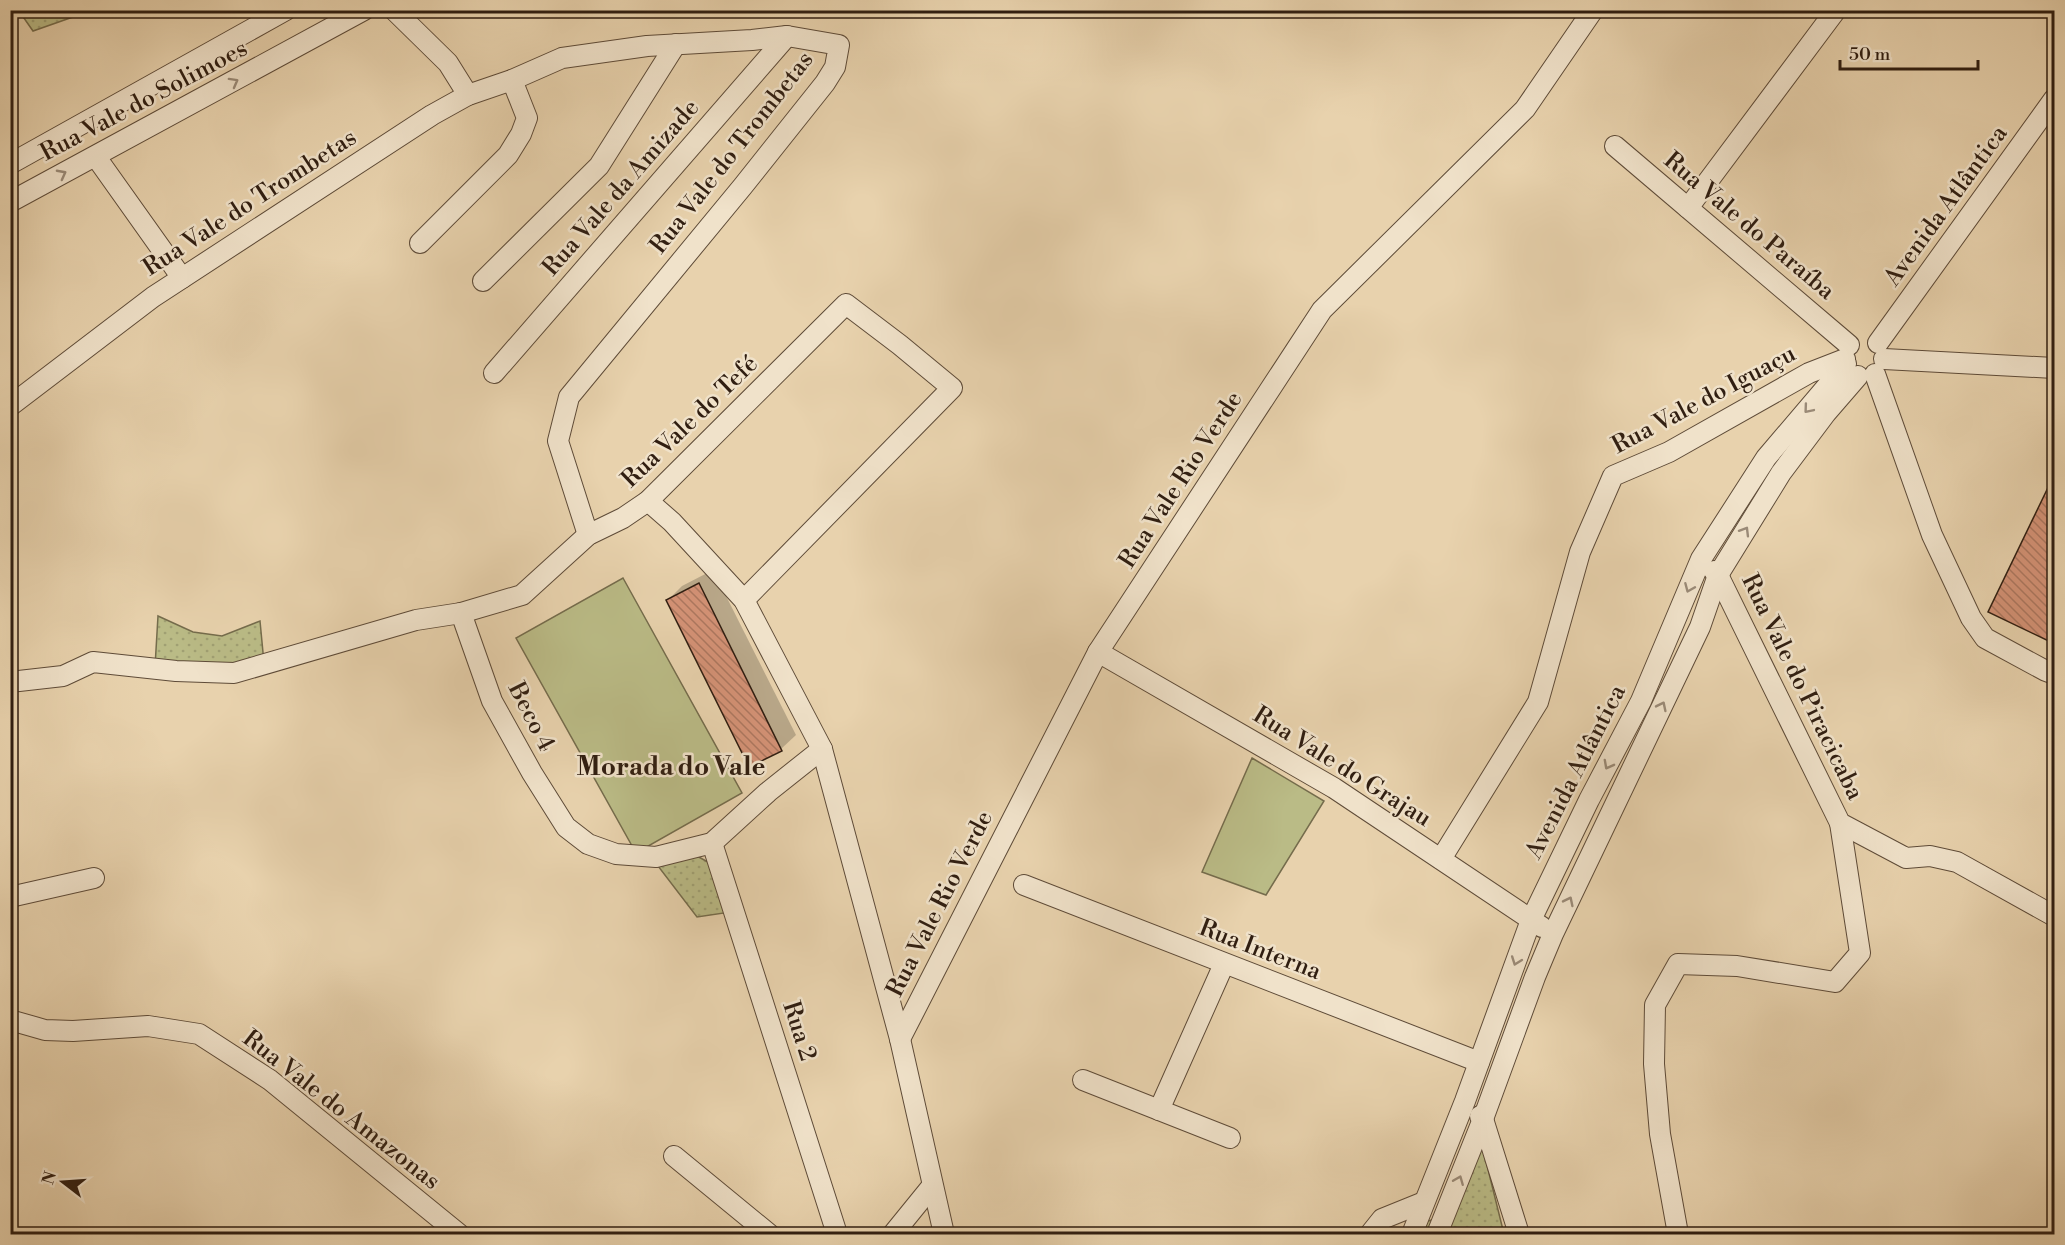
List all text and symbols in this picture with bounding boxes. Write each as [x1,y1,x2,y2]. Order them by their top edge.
scale bar [1840,33,1978,71]
street label: Rua Vale do Solimoes [35,34,253,168]
text: 50 m [1849,43,1891,66]
street label: Rua Vale do Trombetas [644,46,820,260]
one-way arrow [227,78,238,89]
street label: Rua Vale da Amizade [536,94,706,282]
street label: Avenida Atlântica [1877,119,2015,293]
street label: Rua Vale do Trombetas [138,123,362,283]
street label: Rua Vale do Paraíba [1657,146,1841,307]
one-way arrow [56,170,67,182]
street label: Rua Vale do Iguaçu [1607,339,1801,461]
street label: Rua Vale do Tefé [616,349,764,495]
street label: Rua Vale Rio Verde [1113,386,1249,574]
one-way arrow [1804,402,1815,413]
one-way arrow [1738,527,1750,537]
street label: Rua Vale do Piracicaba [1734,569,1870,806]
one-way arrow [1684,582,1696,593]
street label: Beco 4 [500,676,561,757]
street label: Avenida Atlântica [1519,679,1633,865]
street label: Rua Vale do Grajau [1247,700,1437,834]
one-way arrow [1654,702,1666,713]
district label: Morada do Vale [577,751,765,783]
one-way arrow [1604,759,1615,769]
street label: Rua Vale Rio Verde [880,806,1000,1002]
one-way arrow [1561,897,1573,908]
street label: Rua Interna [1195,913,1326,987]
one-way arrow [1511,955,1524,965]
street label: Rua 2 [775,997,823,1065]
street label: Rua Vale do Amazonas [236,1024,446,1196]
north arrow [33,1152,93,1212]
text: N [38,1169,61,1187]
one-way arrow [1452,1175,1464,1186]

